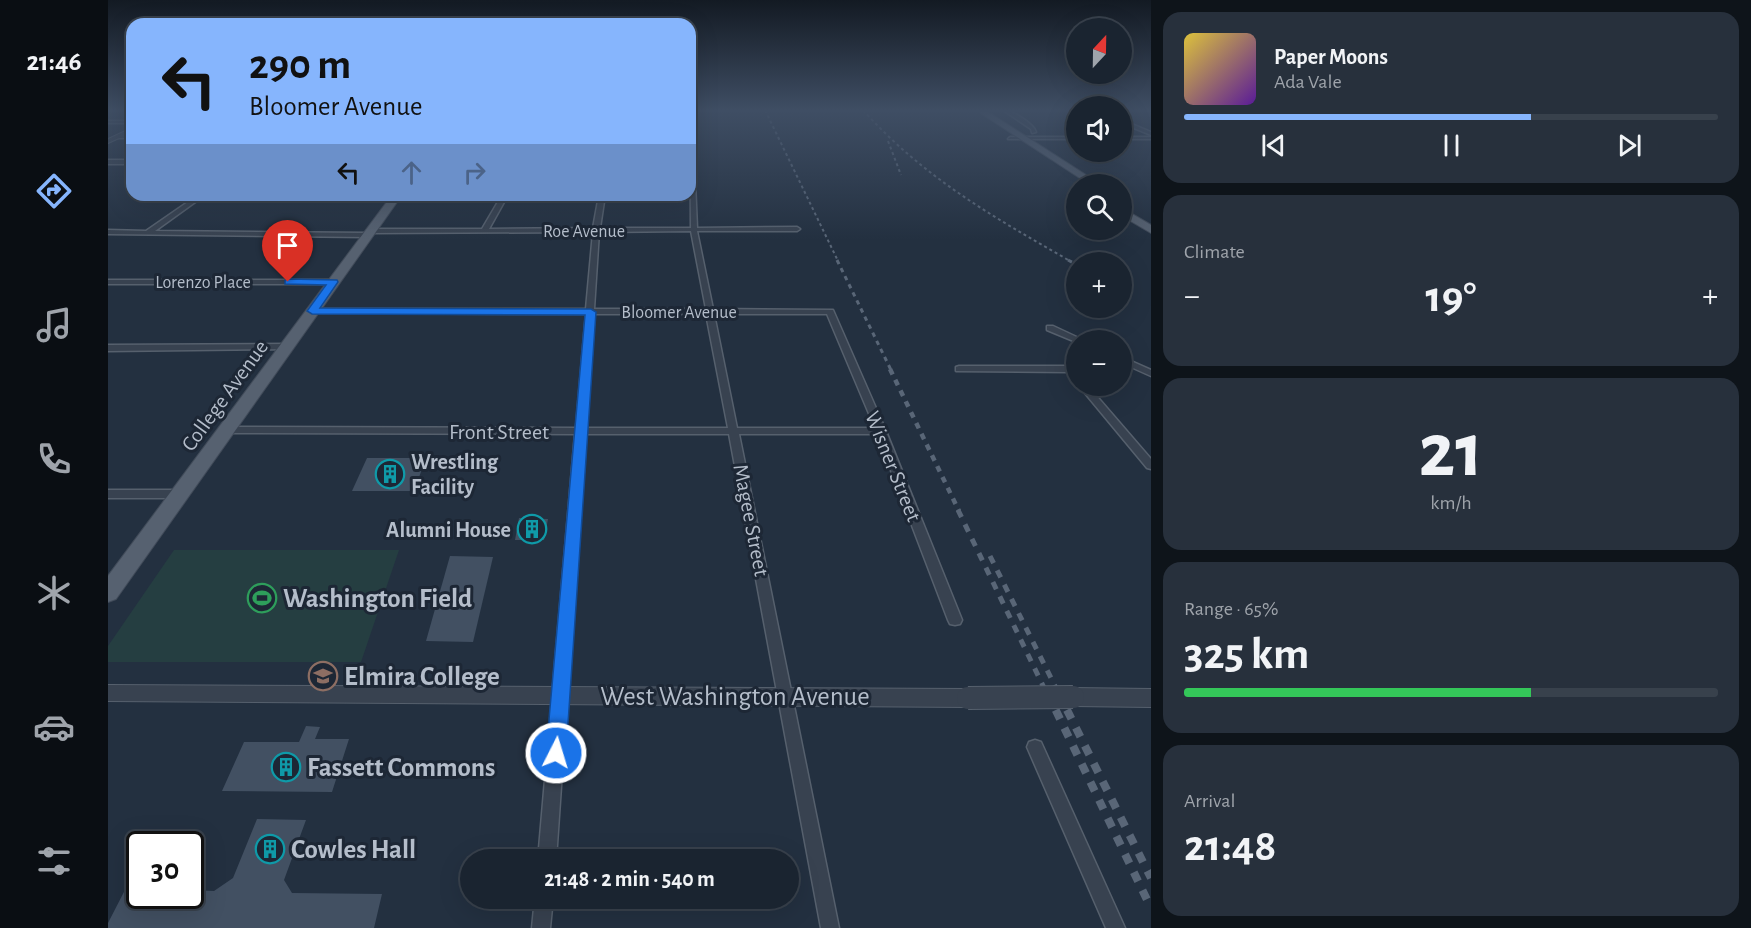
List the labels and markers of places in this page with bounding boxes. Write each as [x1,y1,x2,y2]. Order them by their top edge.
pin [262,220,313,282]
place label: Wrestling Facility [411,451,499,499]
building icon: Wrestling Facility [374,458,406,490]
building icon: Alumni House [516,513,548,545]
place label: Alumni House [386,519,511,541]
sports icon: Washington Field [246,582,278,614]
place label: Washington Field [283,585,472,612]
school or university icon: Elmira College [307,660,339,692]
place label: Elmira College [344,663,500,690]
building icon: Fassett Commons [270,751,302,783]
place label: Fassett Commons [307,754,495,781]
building icon: Cowles Hall [254,833,286,865]
place label: Cowles Hall [291,836,416,863]

